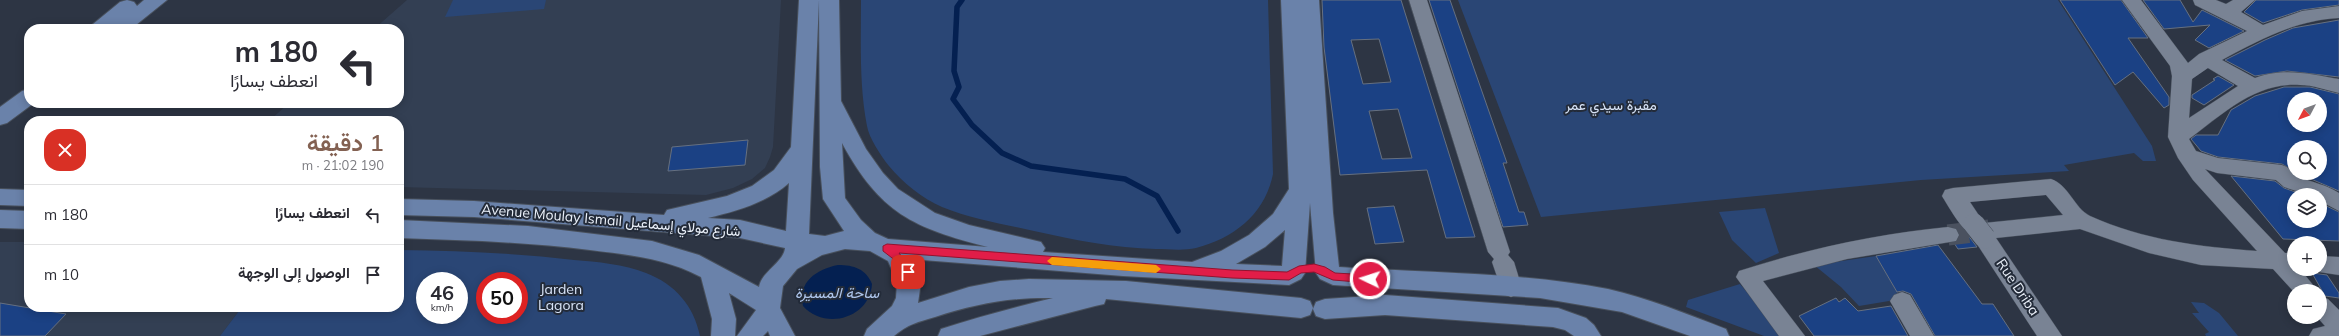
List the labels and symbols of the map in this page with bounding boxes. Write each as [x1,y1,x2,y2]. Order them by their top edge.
north arrow [2287,92,2327,132]
park label: مقبرة سيدي عمر [1564,96,1657,117]
street label: Avenue Moulay Ismail شارع مولاي إسماعيل [480,200,741,243]
pin [891,255,925,289]
street label: Rue Driba [1992,255,2044,319]
position arrow [1349,258,1391,300]
speed limit sign: 50 [476,272,528,324]
park label: Jarden Lagora [538,280,584,314]
water label: ساحة المسيرة [795,283,880,302]

